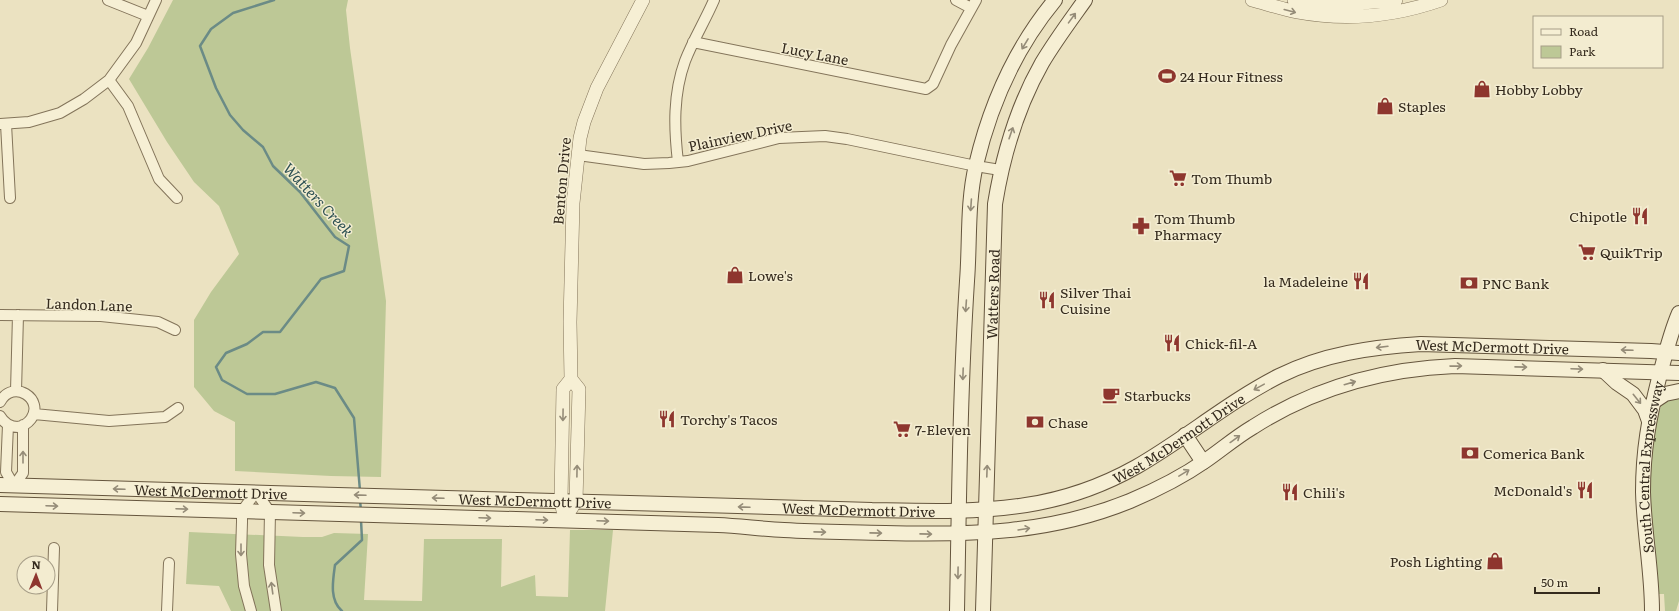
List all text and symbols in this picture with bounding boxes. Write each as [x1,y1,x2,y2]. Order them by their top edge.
one-way arrow [1283,7,1296,15]
one-way arrow [1068,13,1076,24]
legend [1533,16,1663,68]
text: Road [1569,22,1599,40]
street label: Lucy Lane [780,37,850,69]
one-way arrow [1021,38,1029,49]
text: Park [1569,42,1596,60]
sports icon: 24 Hour Fitness [1157,66,1177,86]
place label: 24 Hour Fitness [1180,66,1283,86]
shop icon: Hobby Lobby [1472,79,1492,99]
place label: Hobby Lobby [1495,79,1584,99]
shop icon: Staples [1375,96,1395,116]
place label: Staples [1398,96,1446,116]
street label: Plainview Drive [686,114,794,156]
one-way arrow [1008,127,1016,139]
street label: Benton Drive [547,136,575,226]
water label: Watters Creek [278,157,360,242]
supermarket icon: Tom Thumb [1168,168,1188,188]
place label: Tom Thumb [1191,168,1272,188]
one-way arrow [967,198,974,211]
place label: Chipotle [1569,206,1627,226]
restaurant icon: Chipotle [1630,206,1650,226]
place label: Tom Thumb Pharmacy [1154,208,1235,244]
pharmacy icon: Tom Thumb Pharmacy [1131,216,1151,236]
supermarket icon: QuikTrip [1577,242,1597,262]
place label: QuikTrip [1600,242,1663,262]
street label: Watters Road [981,248,1004,340]
shop icon: Lowe's [725,265,745,285]
place label: Lowe's [748,265,793,285]
place label: la Madeleine [1263,271,1348,291]
restaurant icon: la Madeleine [1351,271,1371,291]
bank icon: PNC Bank [1459,273,1479,293]
place label: PNC Bank [1482,273,1549,293]
place label: Silver Thai Cuisine [1060,282,1132,318]
restaurant icon: Silver Thai Cuisine [1037,290,1057,310]
street label: Landon Lane [45,292,133,316]
one-way arrow [962,299,969,312]
restaurant icon: Chick-fil-A [1162,333,1182,353]
place label: Chick-fil-A [1185,333,1258,353]
street label: West McDermott Drive [1415,334,1569,358]
one-way arrow [1376,343,1389,351]
one-way arrow [1621,346,1634,354]
one-way arrow [1449,362,1462,370]
one-way arrow [1514,363,1527,371]
one-way arrow [1570,365,1583,373]
one-way arrow [959,367,966,380]
street label: South Central Expressway [1633,378,1668,554]
one-way arrow [1343,379,1356,386]
one-way arrow [1253,384,1265,392]
cafe icon: Starbucks [1101,385,1121,405]
place label: Starbucks [1124,385,1191,405]
street label: West McDermott Drive [1109,388,1248,488]
one-way arrow [1632,393,1641,404]
one-way arrow [559,408,567,421]
restaurant icon: Torchy's Tacos [657,409,677,429]
place label: Torchy's Tacos [680,409,777,429]
bank icon: Chase [1025,412,1045,432]
place label: Chase [1048,412,1088,432]
supermarket icon: 7-Eleven [892,419,912,439]
place label: 7-Eleven [915,419,971,439]
one-way arrow [1230,435,1241,443]
bank icon: Comerica Bank [1460,443,1480,463]
place label: Comerica Bank [1483,443,1585,463]
one-way arrow [19,451,27,464]
one-way arrow [573,465,581,478]
one-way arrow [983,465,991,478]
one-way arrow [1178,469,1190,477]
street label: West McDermott Drive [134,479,288,504]
place label: McDonald's [1493,480,1572,500]
restaurant icon: McDonald's [1575,480,1595,500]
restaurant icon: Chili's [1280,482,1300,502]
place label: Chili's [1303,482,1345,502]
one-way arrow [113,485,126,492]
street label: West McDermott Drive [458,488,612,512]
one-way arrow [354,492,367,499]
one-way arrow [432,494,445,502]
street label: West McDermott Drive [782,497,935,521]
one-way arrow [45,502,58,510]
one-way arrow [738,503,751,510]
one-way arrow [175,506,188,513]
one-way arrow [292,509,305,517]
one-way arrow [478,514,491,522]
one-way arrow [535,516,548,523]
one-way arrow [596,518,609,525]
one-way arrow [1017,525,1030,533]
one-way arrow [813,528,826,536]
one-way arrow [869,529,882,537]
one-way arrow [919,530,932,538]
one-way arrow [237,543,245,556]
place label: Posh Lighting [1390,551,1482,571]
shop icon: Posh Lighting [1485,551,1505,571]
north arrow [16,555,56,595]
text: N [31,556,41,572]
one-way arrow [954,566,961,579]
scale bar [1535,569,1599,595]
text: 50 m [1541,573,1568,591]
one-way arrow [268,582,276,595]

